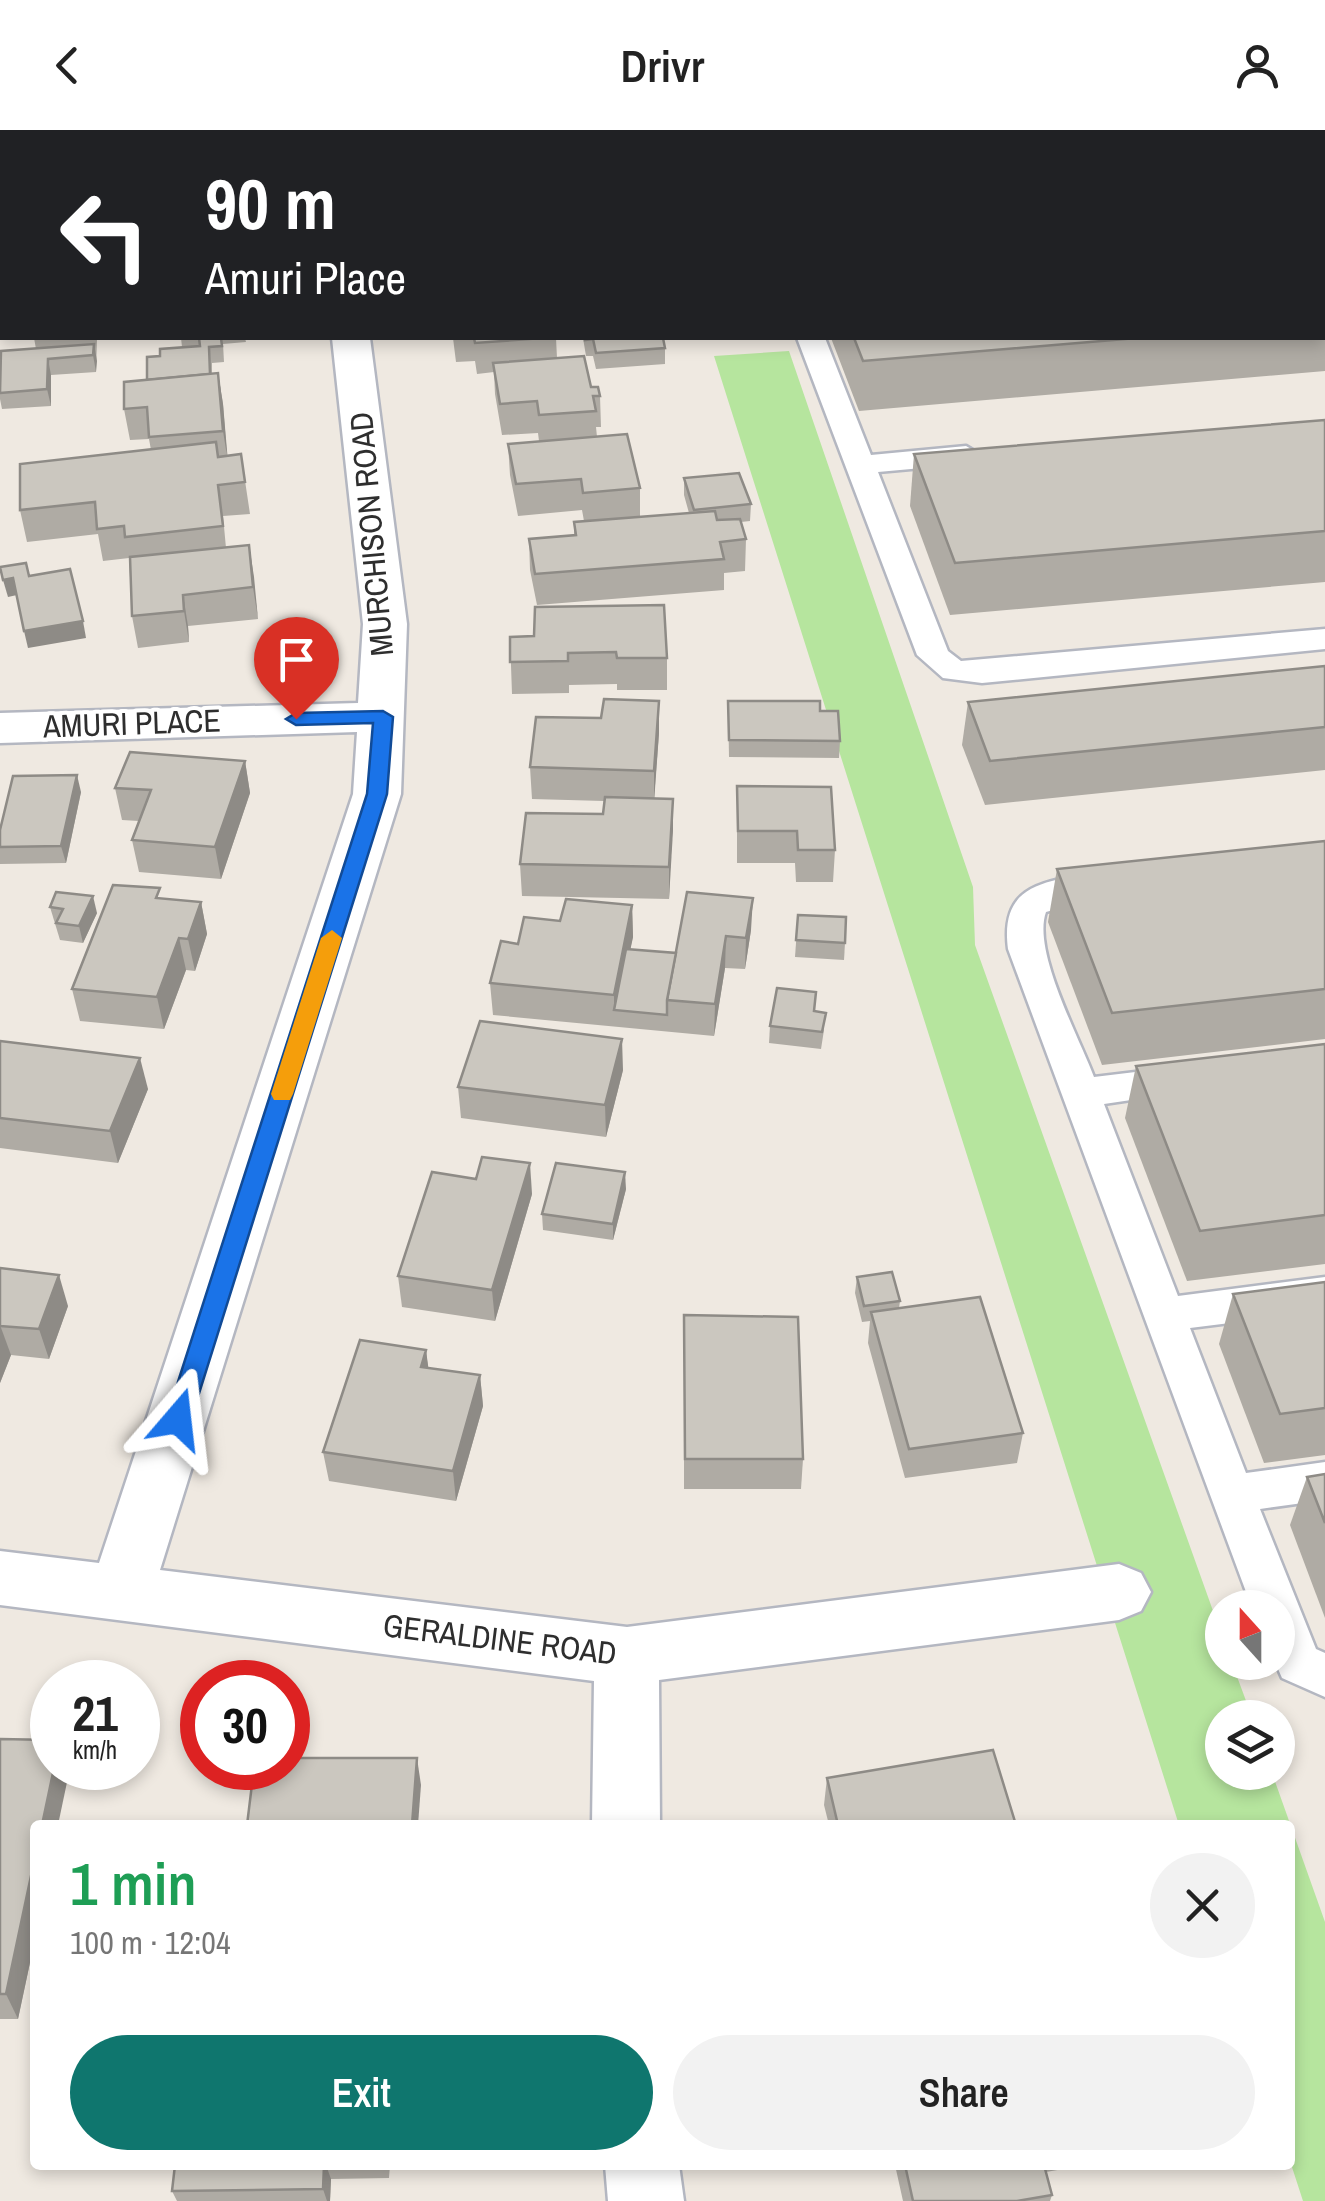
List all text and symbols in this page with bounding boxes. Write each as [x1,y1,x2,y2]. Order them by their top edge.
text: Drivr [621,35,704,96]
icon: back [40,38,95,93]
icon: person [1230,38,1285,93]
text: 90 m [205,157,336,251]
icon: left [40,170,170,300]
text: Amuri Place [205,247,406,308]
street label: MURCHISON ROAD [339,410,403,658]
pin [254,617,339,720]
icon: arrive [269,632,324,687]
street label: AMURI PLACE [41,698,222,748]
position arrow [126,1367,230,1471]
north arrow [1205,1590,1295,1680]
map controls [1205,1590,1295,1790]
street label: GERALDINE ROAD [381,1603,619,1675]
speed limit sign: 30 [180,1660,310,1790]
text: 21 [72,1679,118,1747]
button: layers [1205,1700,1295,1790]
text: km/h [73,1733,117,1767]
text: 1 min [70,1843,197,1924]
button: close [1150,1853,1255,1958]
text: 100 m · 12:04 [70,1921,230,1964]
button: Exit [70,2035,653,2150]
button: Share [673,2035,1255,2150]

